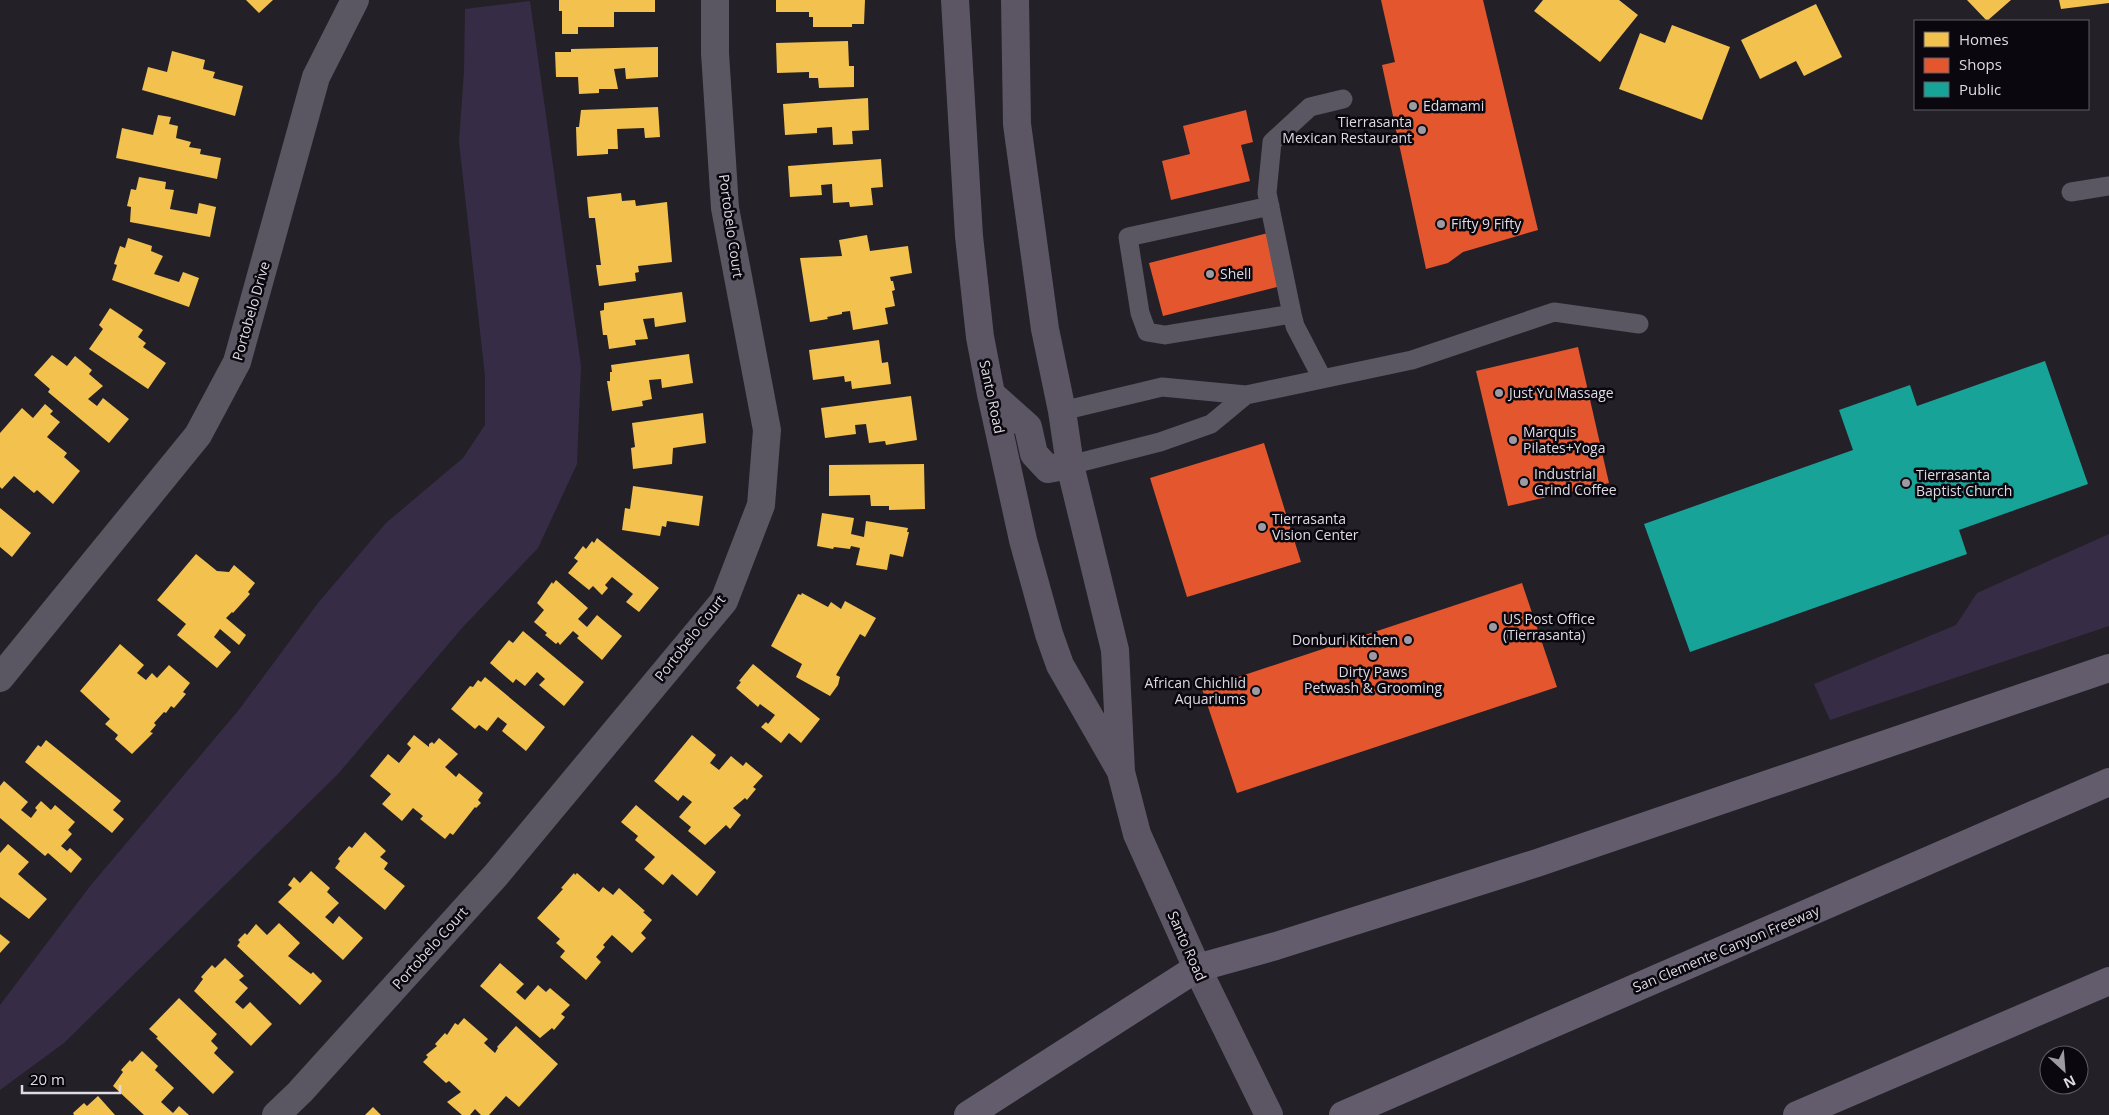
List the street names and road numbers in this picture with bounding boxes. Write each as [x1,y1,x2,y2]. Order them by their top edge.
street label: Portobelo Court [715,173,748,279]
street label: Portobelo Drive [227,259,274,363]
street label: Santo Road [975,358,1010,435]
street label: Portobelo Court [650,591,729,685]
street label: San Clemente Canyon Freeway [1630,900,1823,997]
street label: Portobelo Court [388,902,472,993]
street label: Santo Road [1164,908,1211,984]

